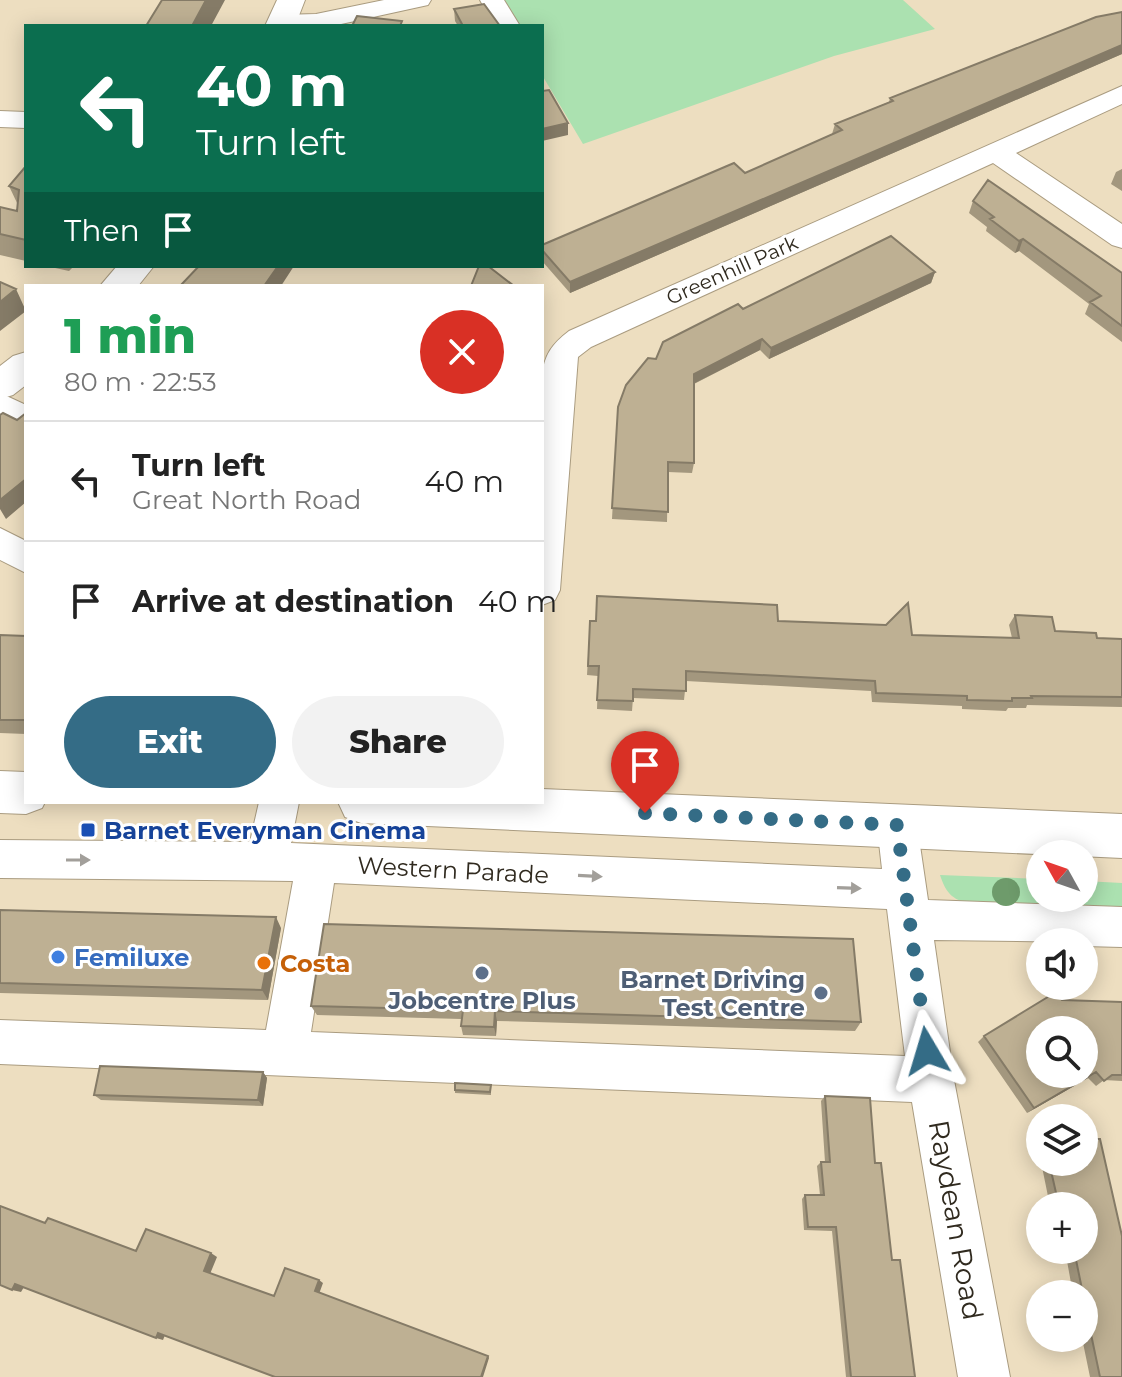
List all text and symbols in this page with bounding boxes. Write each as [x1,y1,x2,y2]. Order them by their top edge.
text: 40 m [196,52,347,120]
icon: left [64,56,168,160]
text: Turn left [196,120,347,164]
icon: arrive [156,208,200,252]
text: Then [64,212,140,249]
street label: Greenhill Park [662,230,802,310]
text: 1 min [64,307,196,365]
button: close [420,310,504,394]
text: 80 m · 22:53 [64,366,217,398]
text: Turn left [132,447,265,484]
icon: left [64,459,108,503]
text: 40 m [425,463,504,500]
text: Great North Road [132,484,361,516]
icon: arrive [64,579,108,623]
text: Arrive at destination [132,583,454,620]
text: 40 m [478,583,557,620]
button: Exit [64,696,276,788]
button: Share [292,696,504,788]
pin [611,731,679,813]
icon: arrive [623,743,667,787]
place label: Barnet Everyman Cinema [104,816,426,845]
marker: Barnet Everyman Cinema [79,821,97,839]
north arrow [1026,840,1098,912]
map controls [1026,840,1098,1352]
street label: Western Parade [356,850,550,890]
one-way arrow [66,854,91,866]
one-way arrow [578,869,603,882]
one-way arrow [837,881,862,894]
button: sound [1026,928,1098,1000]
place label: Femiluxe [74,943,189,972]
marker: Femiluxe [49,948,67,966]
place label: Costa [280,949,350,978]
marker: Costa [255,954,273,972]
marker: Jobcentre Plus [473,964,491,982]
place label: Barnet Driving Test Centre [620,965,805,1022]
marker: Barnet Driving Test Centre [812,984,830,1002]
place label: Jobcentre Plus [387,986,576,1015]
position arrow [885,1009,969,1093]
button: search [1026,1016,1098,1088]
button: layers [1026,1104,1098,1176]
street label: Raydean Road [922,1117,990,1323]
button: + [1026,1192,1098,1264]
button: − [1026,1280,1098,1352]

